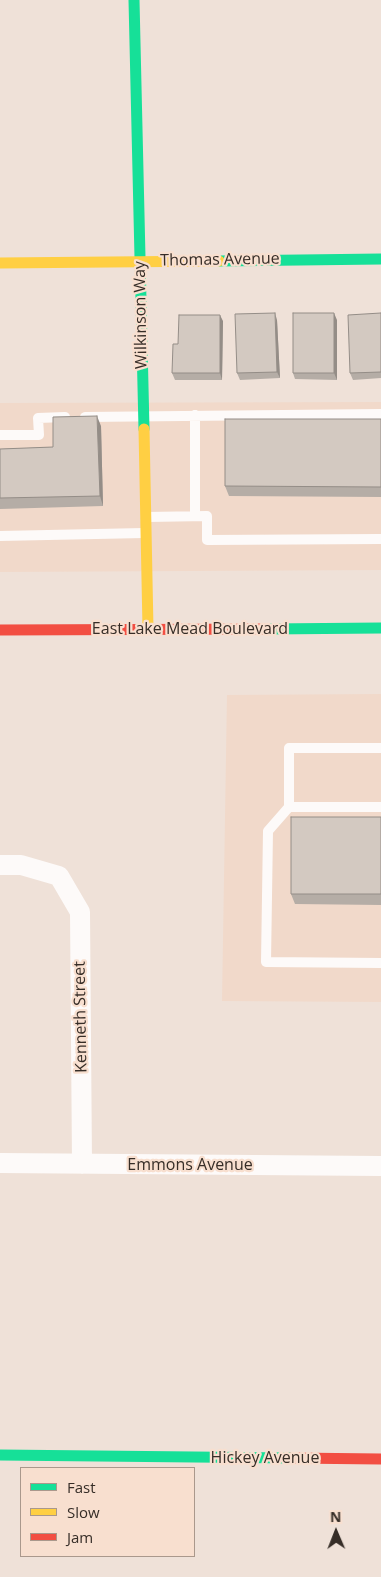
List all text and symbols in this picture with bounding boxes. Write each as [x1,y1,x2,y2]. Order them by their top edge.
street label: Thomas Avenue [160,249,280,271]
street label: Wilkinson Way [130,261,152,369]
street label: East Lake Mead Boulevard [92,619,288,639]
street label: Kenneth Street [70,961,92,1073]
street label: Emmons Avenue [127,1155,253,1175]
street label: Hickey Avenue [211,1448,319,1468]
legend [20,1467,195,1557]
text: Fast [67,1477,96,1497]
text: Slow [67,1502,100,1522]
north arrow [311,1507,361,1557]
text: N [330,1507,342,1526]
text: Jam [67,1527,93,1547]

